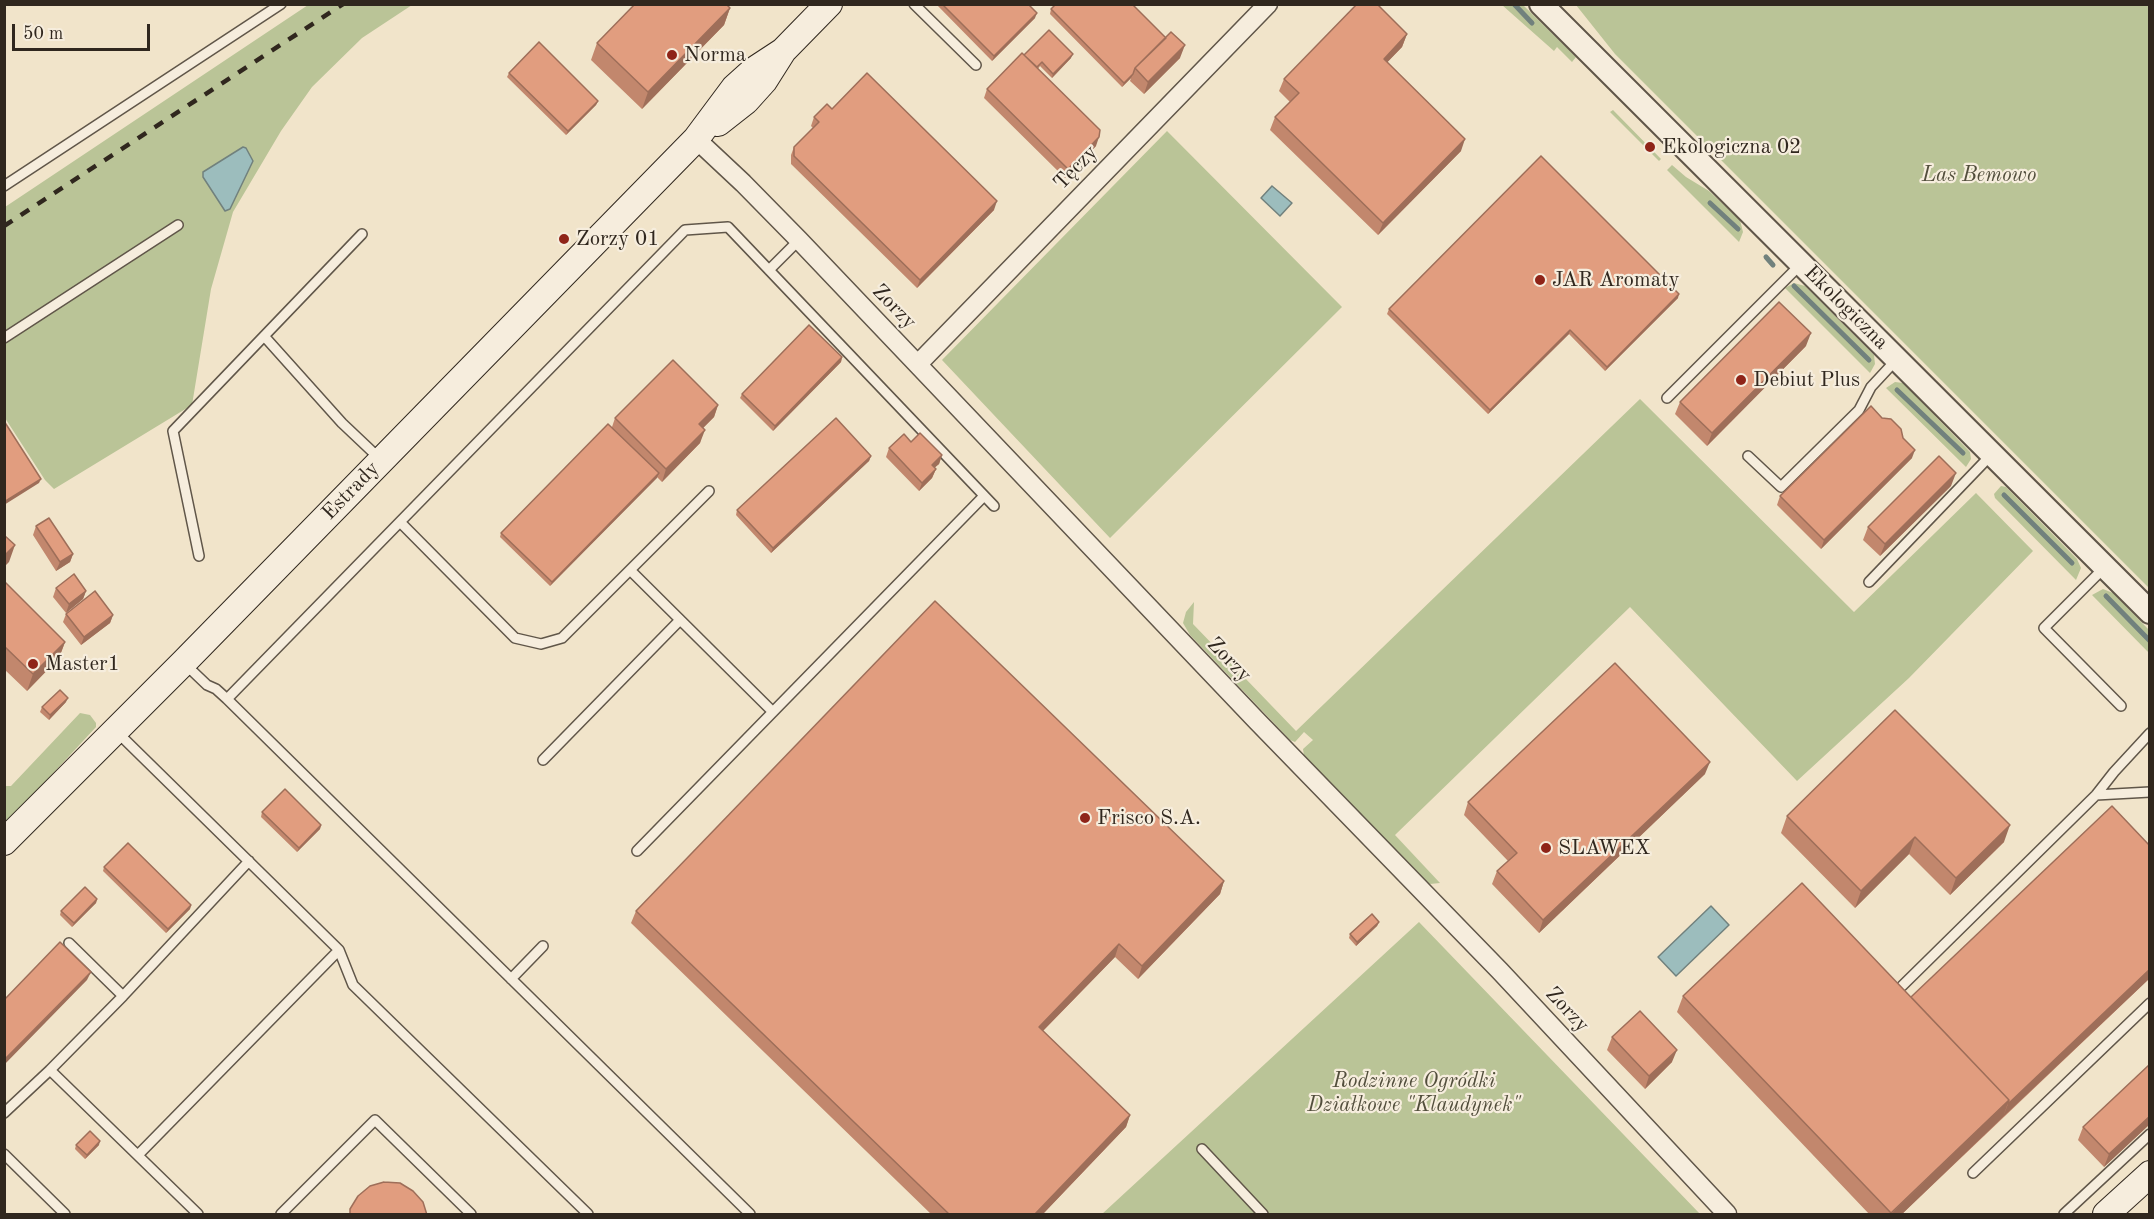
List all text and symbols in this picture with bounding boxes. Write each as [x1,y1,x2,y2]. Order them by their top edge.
scale bar [15,12,153,50]
text: 50 m [23,25,63,43]
place label: Norma [684,42,746,68]
marker: Norma [665,48,679,62]
place label: Ekologiczna 02 [1662,134,1801,160]
street label: Tęczy [1049,140,1103,196]
marker: Ekologiczna 02 [1643,140,1657,154]
park label: Las Bemowo [1922,162,2036,188]
place label: Zorzy 01 [576,226,659,252]
marker: Zorzy 01 [557,232,571,246]
street label: Ekologiczna [1799,261,1893,355]
place label: JAR Aromaty [1552,267,1680,293]
marker: JAR Aromaty [1533,273,1547,287]
street label: Zorzy [866,279,922,335]
place label: Debiut Plus [1753,367,1860,393]
marker: Debiut Plus [1734,373,1748,387]
street label: Estrady [317,456,385,526]
street label: Zorzy [1201,632,1257,688]
place label: Master1 [45,651,120,677]
marker: Master1 [26,657,40,671]
place label: Frisco S.A. [1097,805,1201,831]
marker: Frisco S.A. [1078,811,1092,825]
place label: SLAWEX [1558,835,1650,861]
marker: SLAWEX [1539,841,1553,855]
street label: Zorzy [1540,982,1594,1038]
park label: Rodzinne Ogródki Działkowe "Klaudynek" [1307,1068,1521,1118]

